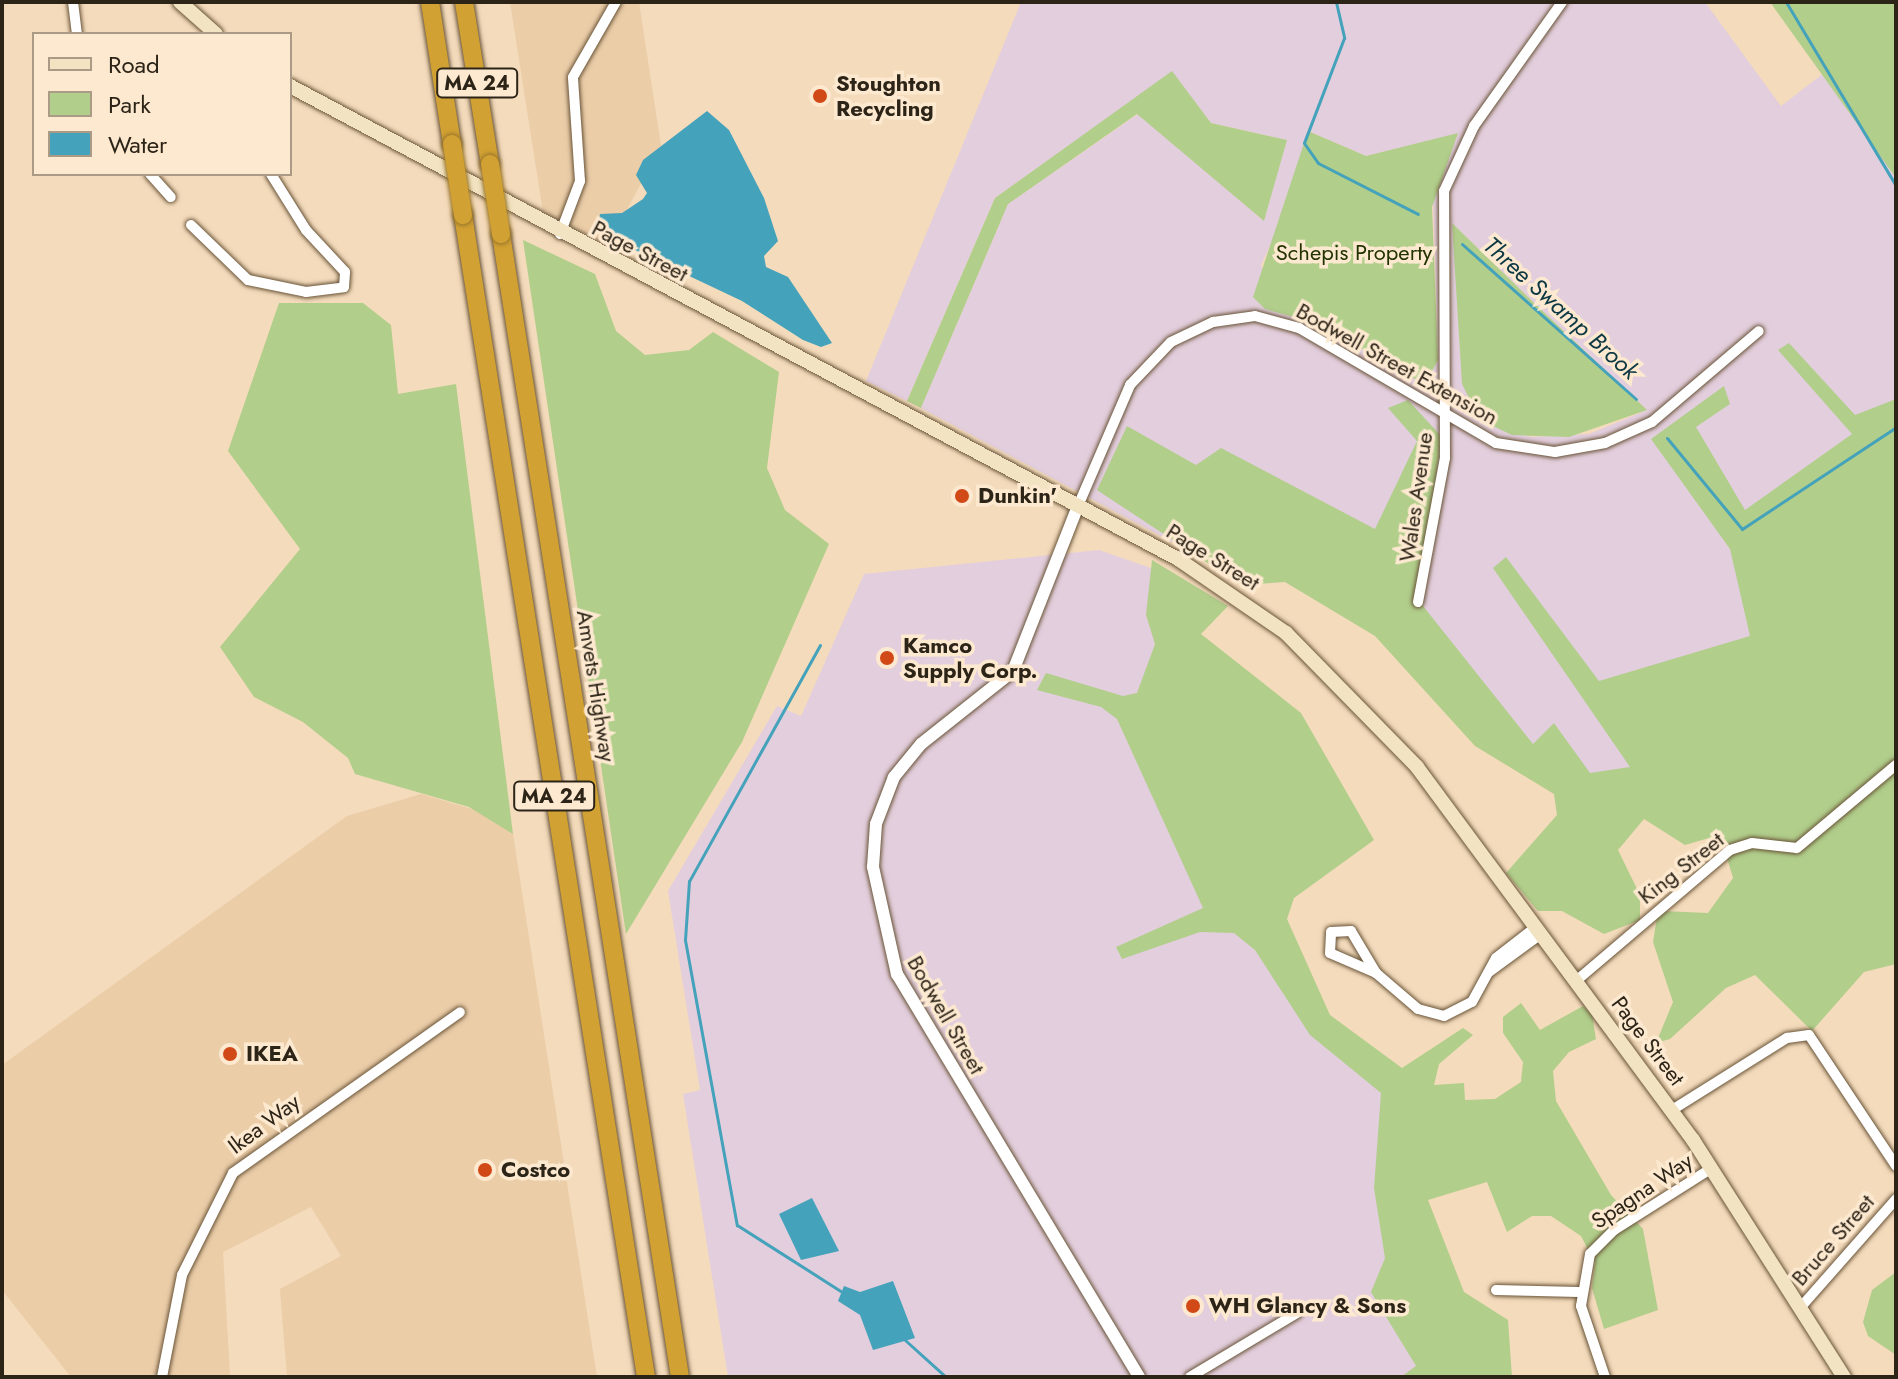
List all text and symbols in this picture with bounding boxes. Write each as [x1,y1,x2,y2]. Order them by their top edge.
legend [32,32,292,176]
text: Road [108,47,160,82]
road number: MA 24 [435,67,519,99]
place label: Stoughton Recycling [836,70,941,122]
text: Park [108,87,151,122]
marker: Stoughton Recycling [811,87,829,105]
text: Water [108,127,167,162]
street label: Page Street [587,215,693,287]
water label: Three Swamp Brook [1478,231,1644,385]
park label: Schepis Property [1276,240,1432,266]
street label: Bodwell Street Extension [1292,298,1502,430]
street label: Wales Avenue [1394,431,1438,563]
place label: Dunkin' [978,483,1057,509]
marker: Dunkin' [953,487,971,505]
street label: Page Street [1162,518,1264,596]
street label: Amvets Highway [571,608,621,764]
place label: Kamco Supply Corp. [903,632,1038,684]
marker: Kamco Supply Corp. [878,649,896,667]
road number: MA 24 [512,780,596,812]
street label: King Street [1633,826,1729,910]
street label: Bodwell Street [902,951,990,1079]
street label: Page Street [1606,991,1690,1091]
place label: IKEA [246,1041,298,1067]
marker: IKEA [221,1045,239,1063]
street label: Ikea Way [223,1088,305,1160]
street label: Spagna Way [1586,1148,1698,1234]
place label: Costco [501,1157,570,1183]
marker: Costco [476,1161,494,1179]
street label: Bruce Street [1786,1189,1880,1291]
place label: WH Glancy & Sons [1209,1293,1406,1319]
marker: WH Glancy & Sons [1184,1297,1202,1315]

